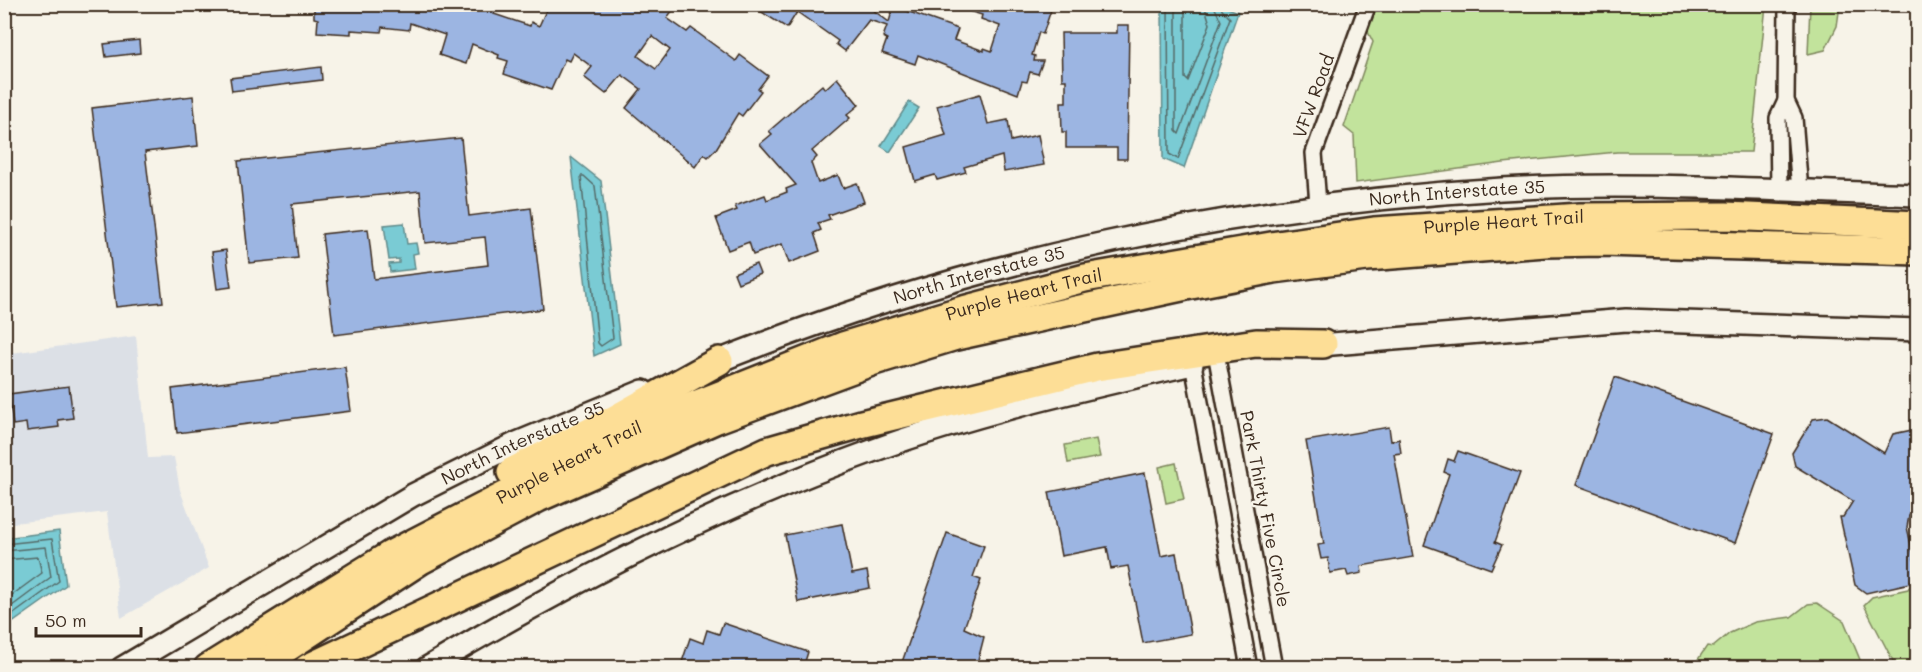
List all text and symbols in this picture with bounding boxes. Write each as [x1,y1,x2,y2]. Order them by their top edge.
street label: VFW Road [1287,50,1339,141]
street label: North Interstate 35 [1368,174,1546,211]
street label: Purple Heart Trail [1423,204,1584,239]
street label: North Interstate 35 [890,240,1067,309]
street label: Purple Heart Trail [943,262,1104,326]
street label: North Interstate 35 [437,395,608,490]
street label: Park Thirty Five Circle [1235,408,1297,609]
street label: Purple Heart Trail [492,414,645,509]
scale bar [36,600,141,638]
text: 50 m [45,608,87,632]

